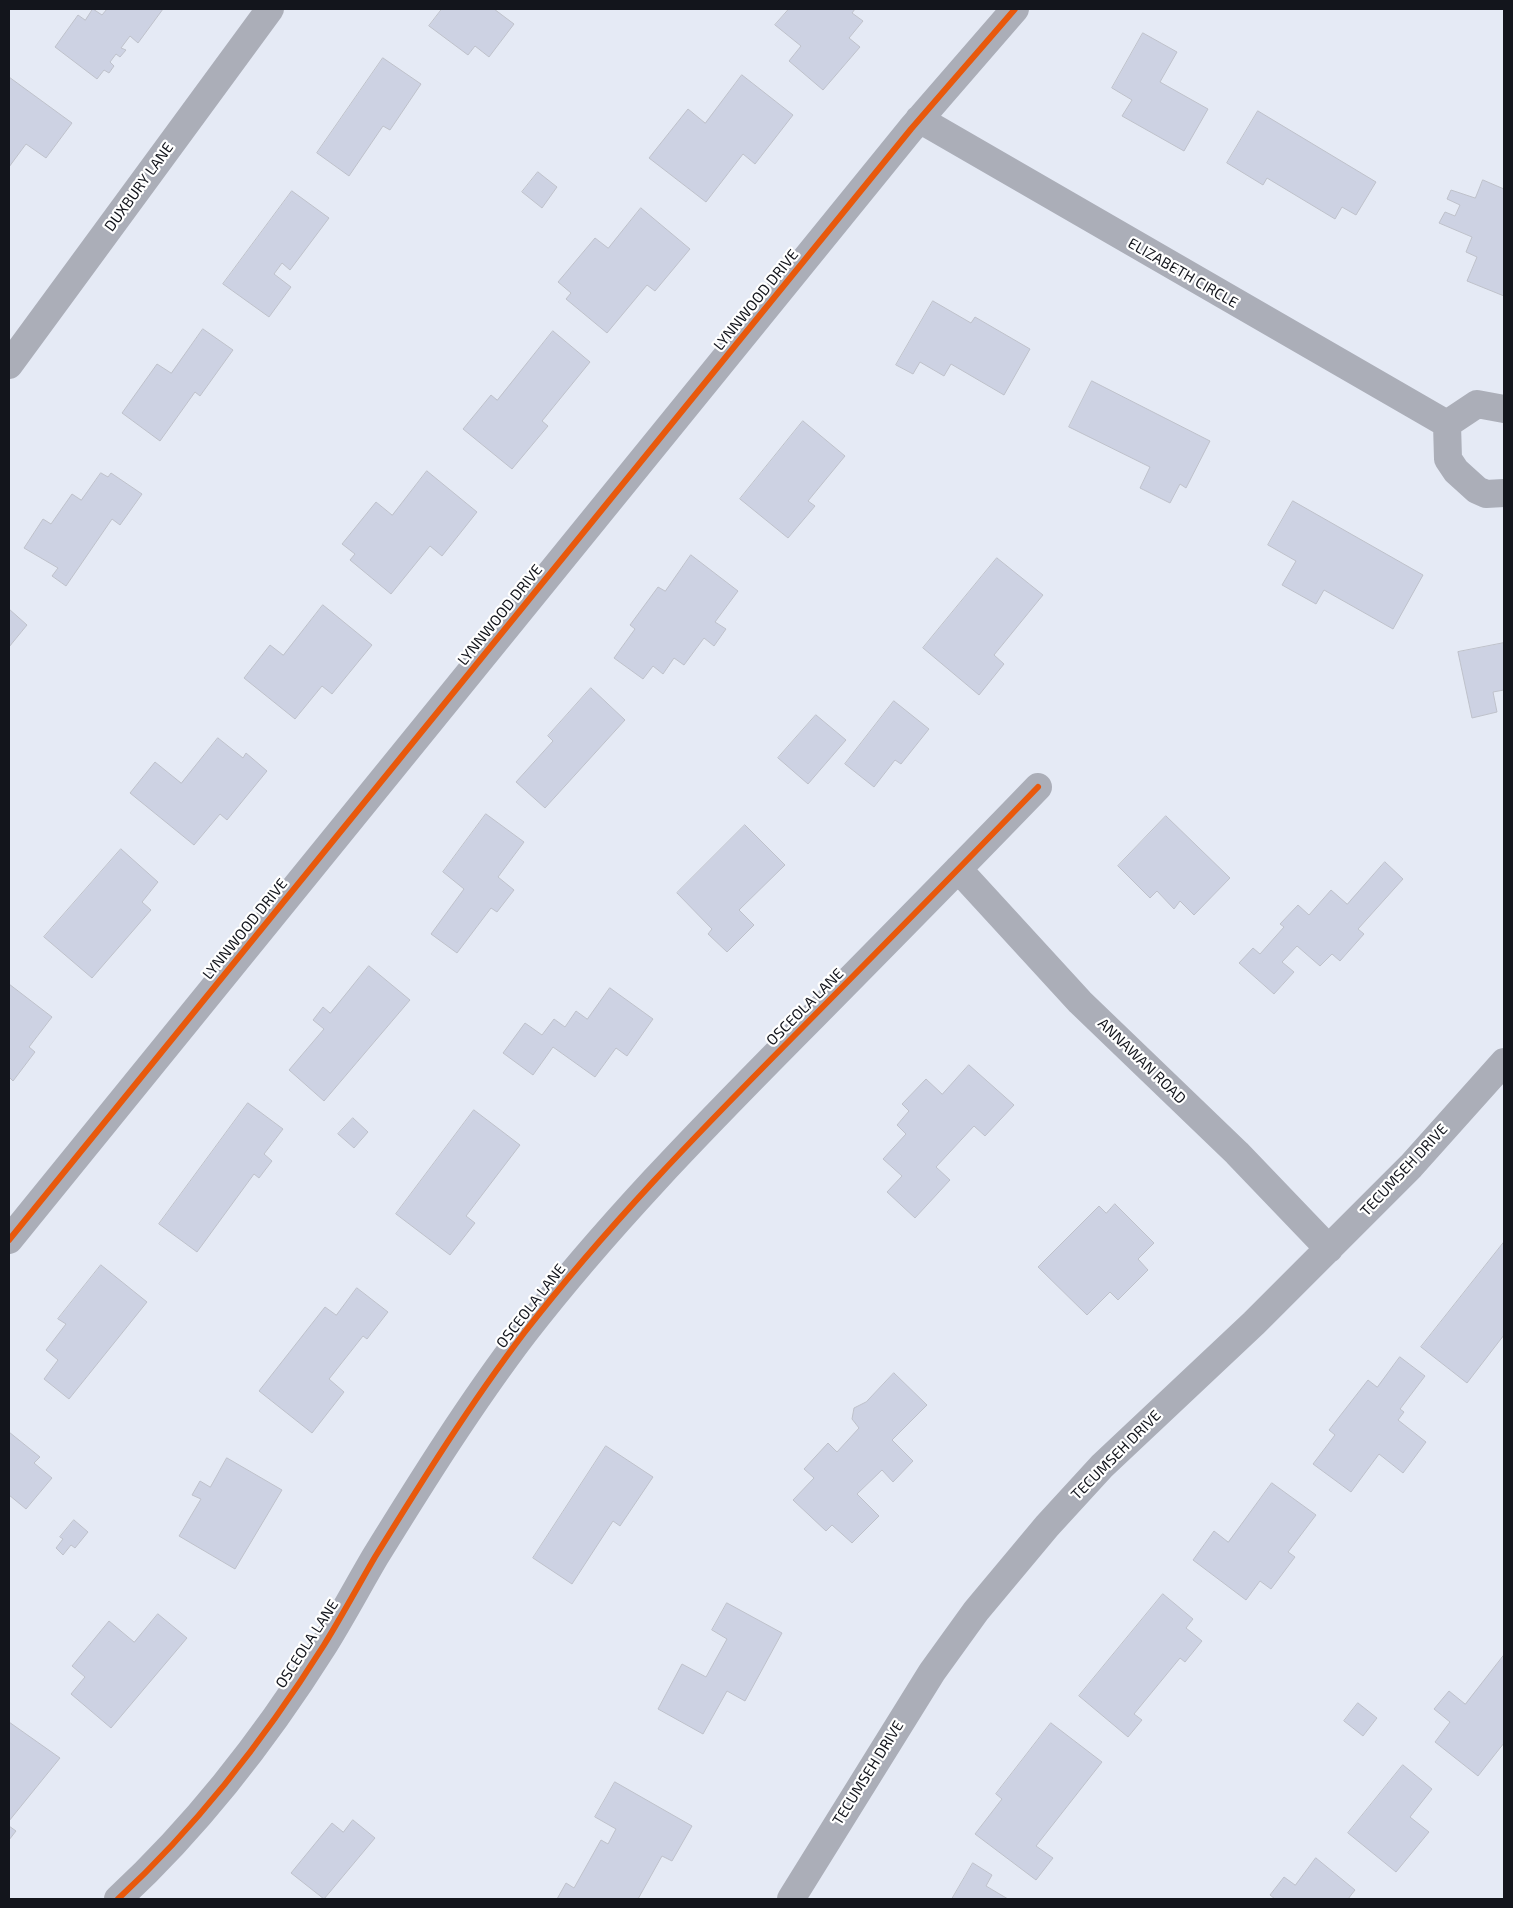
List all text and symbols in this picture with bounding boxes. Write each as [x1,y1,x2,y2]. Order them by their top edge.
street label: DUXBURY LANE [101,139,177,235]
street label: ELIZABETH CIRCLE [1125,234,1241,312]
street label: LYNNWOOD DRIVE [710,246,802,354]
street label: LYNNWOOD DRIVE [454,561,546,669]
street label: LYNNWOOD DRIVE [199,875,291,983]
street label: OSCEOLA LANE [763,965,847,1049]
street label: ANNAWAN ROAD [1094,1015,1190,1107]
street label: TECUMSEH DRIVE [1357,1120,1451,1220]
street label: OSCEOLA LANE [493,1260,569,1352]
street label: TECUMSEH DRIVE [1067,1406,1165,1504]
street label: OSCEOLA LANE [272,1596,342,1692]
street label: TECUMSEH DRIVE [829,1718,907,1828]

